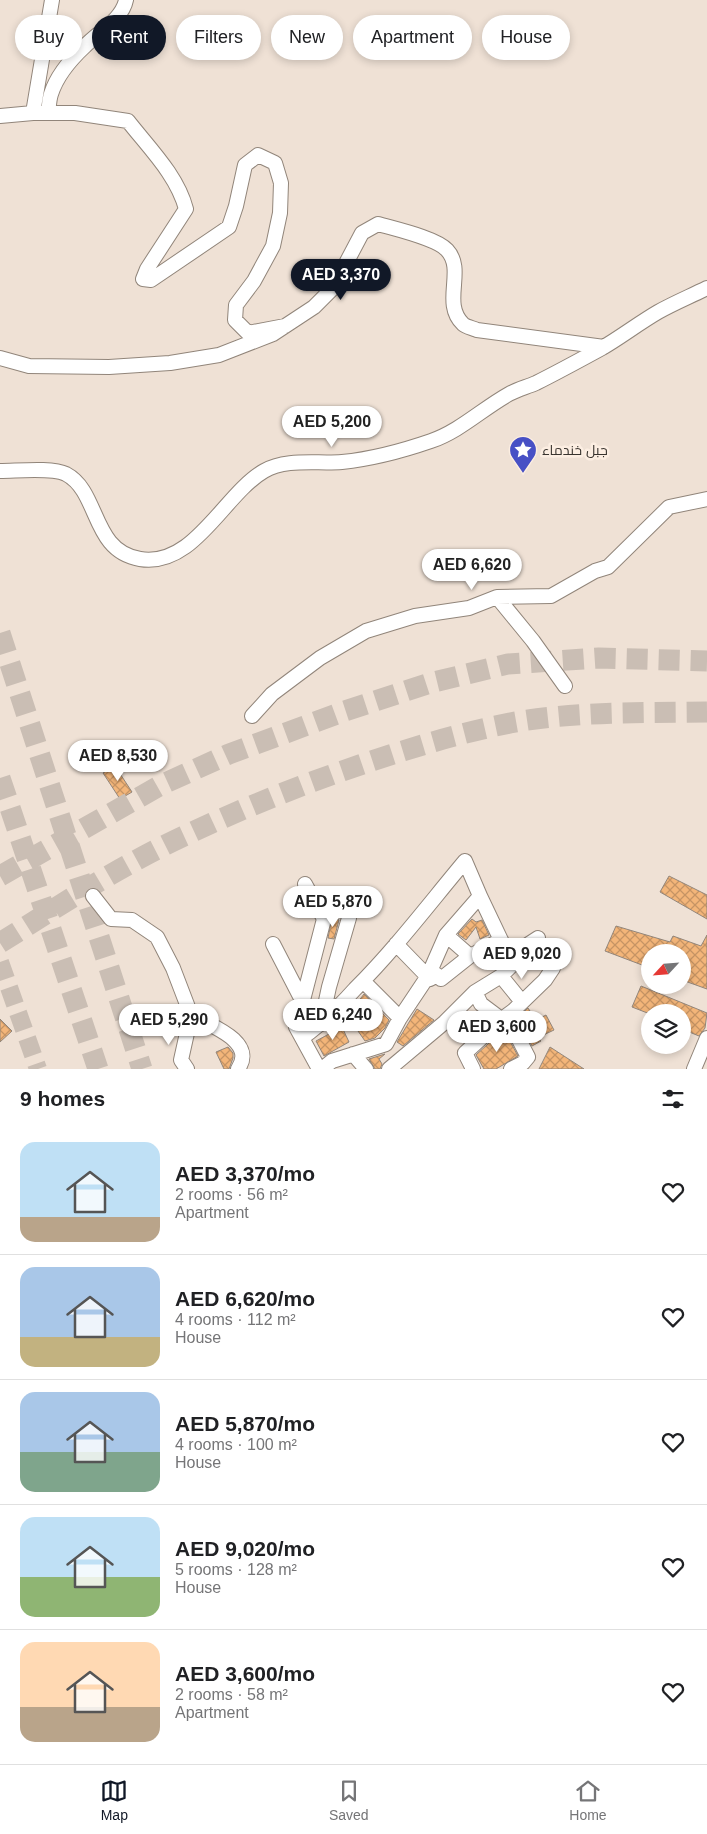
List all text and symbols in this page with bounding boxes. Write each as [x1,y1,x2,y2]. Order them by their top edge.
chip: Buy [15,15,82,60]
chip: Rent [92,15,166,60]
chip: Filters [176,15,261,60]
chip: New [271,15,343,60]
chip: Apartment [353,15,472,60]
chip: House [482,15,570,60]
pin: AED 3,370 [284,258,398,301]
text: AED 3,370 [302,266,380,283]
pin: AED 5,200 [275,406,389,448]
text: AED 5,200 [293,413,371,430]
place icon: جبل خندماء [508,435,538,474]
place label: جبل خندماء [542,442,608,458]
pin: AED 6,620 [415,548,529,591]
text: AED 6,620 [433,556,511,573]
pin: AED 8,530 [61,740,175,782]
text: AED 8,530 [79,747,157,764]
pin: AED 5,870 [276,886,390,928]
text: AED 5,870 [294,893,372,910]
pin: AED 9,020 [465,938,579,980]
north arrow [641,944,691,994]
map controls [641,944,691,1054]
text: AED 9,020 [483,945,561,962]
pin: AED 6,240 [276,998,390,1041]
pin: AED 5,290 [112,1004,226,1046]
button: layers [641,1004,691,1054]
text: AED 6,240 [294,1006,372,1023]
pin: AED 3,600 [440,1010,554,1053]
text: AED 5,290 [130,1011,208,1028]
text: AED 3,600 [458,1018,536,1035]
icon: filters [659,1085,687,1113]
text: 9 homes [20,1087,105,1110]
icon: home [60,1162,120,1222]
text: AED 3,370/mo [175,1162,315,1185]
icon: heart [659,1178,687,1206]
text: 2 rooms · 56 m² [175,1186,288,1203]
text: Apartment [175,1204,249,1221]
icon: home [60,1287,120,1347]
text: AED 6,620/mo [175,1287,315,1310]
icon: heart [659,1303,687,1331]
text: 4 rooms · 112 m² [175,1311,296,1328]
text: House [175,1329,221,1346]
icon: home [60,1412,120,1472]
text: AED 5,870/mo [175,1412,315,1435]
icon: heart [659,1428,687,1456]
text: 4 rooms · 100 m² [175,1436,297,1453]
text: House [175,1454,221,1471]
icon: home [60,1537,120,1597]
text: AED 9,020/mo [175,1537,315,1560]
icon: heart [659,1553,687,1581]
text: 5 rooms · 128 m² [175,1561,297,1578]
text: House [175,1579,221,1596]
icon: home [60,1662,120,1722]
text: AED 3,600/mo [175,1662,315,1685]
icon: heart [659,1678,687,1706]
text: 2 rooms · 58 m² [175,1686,288,1703]
text: Apartment [175,1704,249,1721]
tab: Map [100,1777,128,1823]
tab: Saved [329,1777,369,1823]
tab: Home [569,1777,607,1823]

